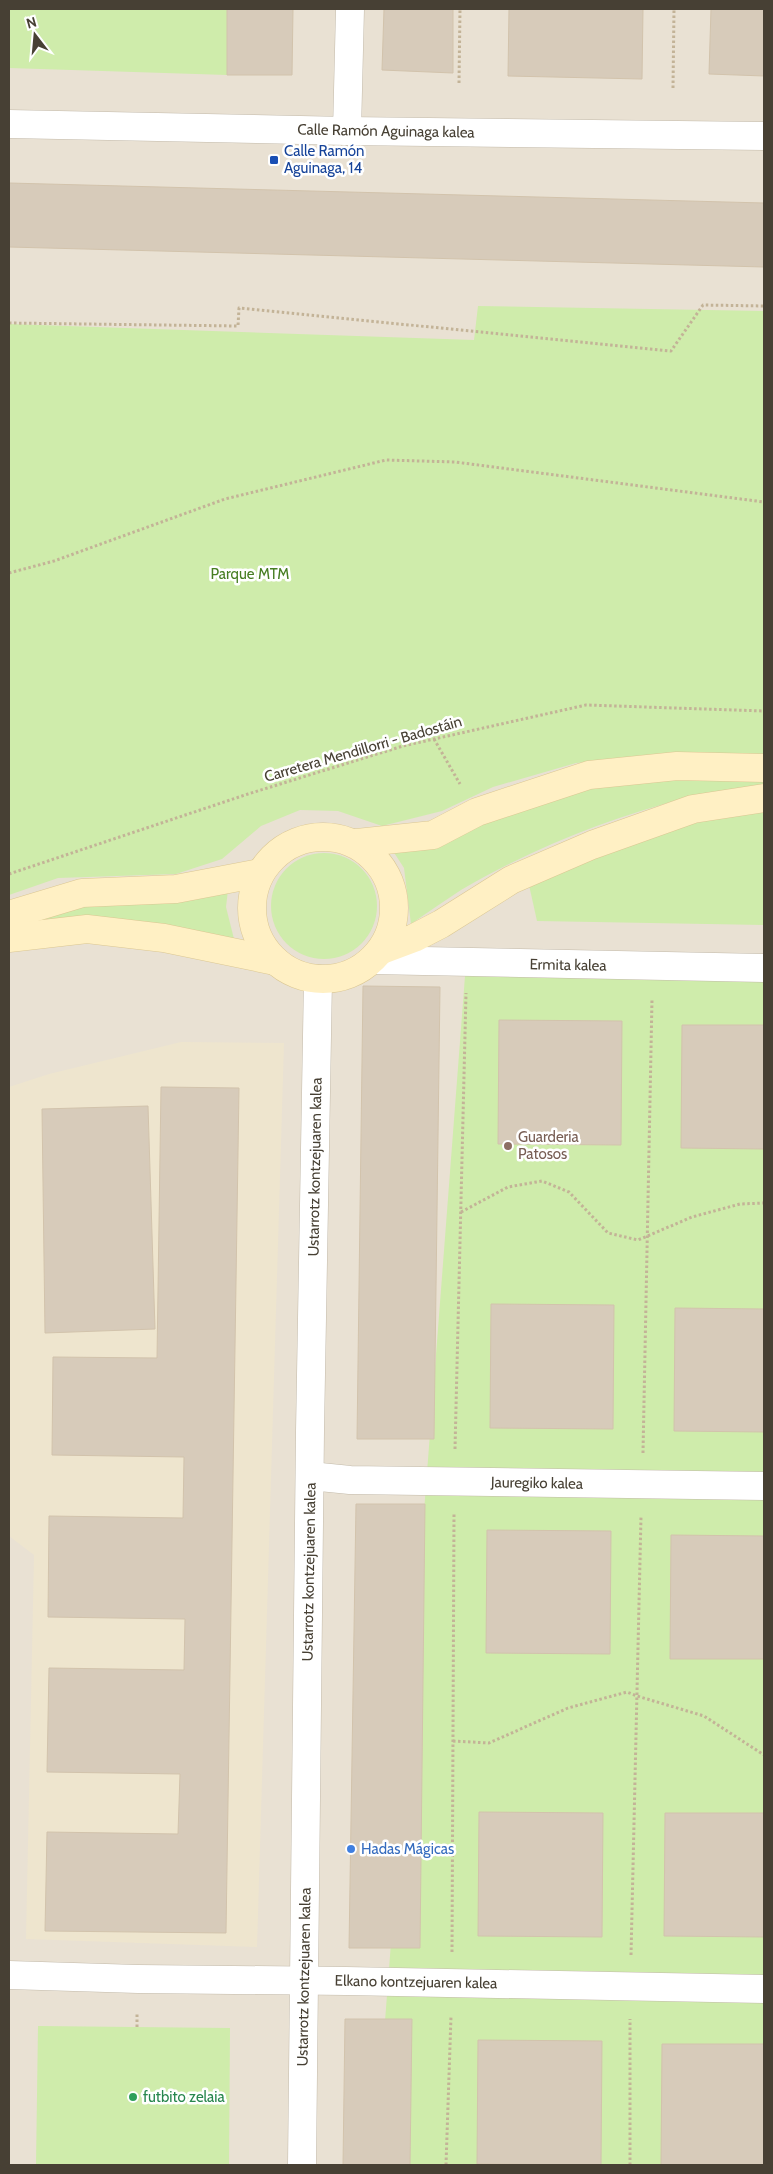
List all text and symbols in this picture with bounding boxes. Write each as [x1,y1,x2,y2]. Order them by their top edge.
north arrow [10,10,60,60]
text: N [24,12,39,33]
street label: Calle Ramón Aguinaga kalea [297,120,476,142]
place label: Calle Ramón Aguinaga, 14 [284,142,364,177]
marker: Calle Ramón Aguinaga, 14 [268,154,280,166]
park label: Parque MTM [211,565,289,583]
street label: Carretera Mendillorri - Badostáin [262,712,464,786]
street label: Ermita kalea [529,955,607,975]
street label: Ustarrotz kontzejuaren kalea [304,1077,326,1257]
place label: Guarderia Patosos [518,1128,580,1163]
marker: Guarderia Patosos [502,1140,514,1152]
street label: Jauregiko kalea [490,1473,584,1493]
street label: Ustarrotz kontzejuaren kalea [298,1482,320,1662]
place label: Hadas Mágicas [361,1840,454,1858]
marker: Hadas Mágicas [345,1843,357,1855]
street label: Ustarrotz kontzejuaren kalea [293,1887,315,2067]
street label: Elkano kontzejuaren kalea [335,1972,498,1992]
place label: futbito zelaia [143,2088,226,2106]
marker: futbito zelaia [127,2091,139,2103]

